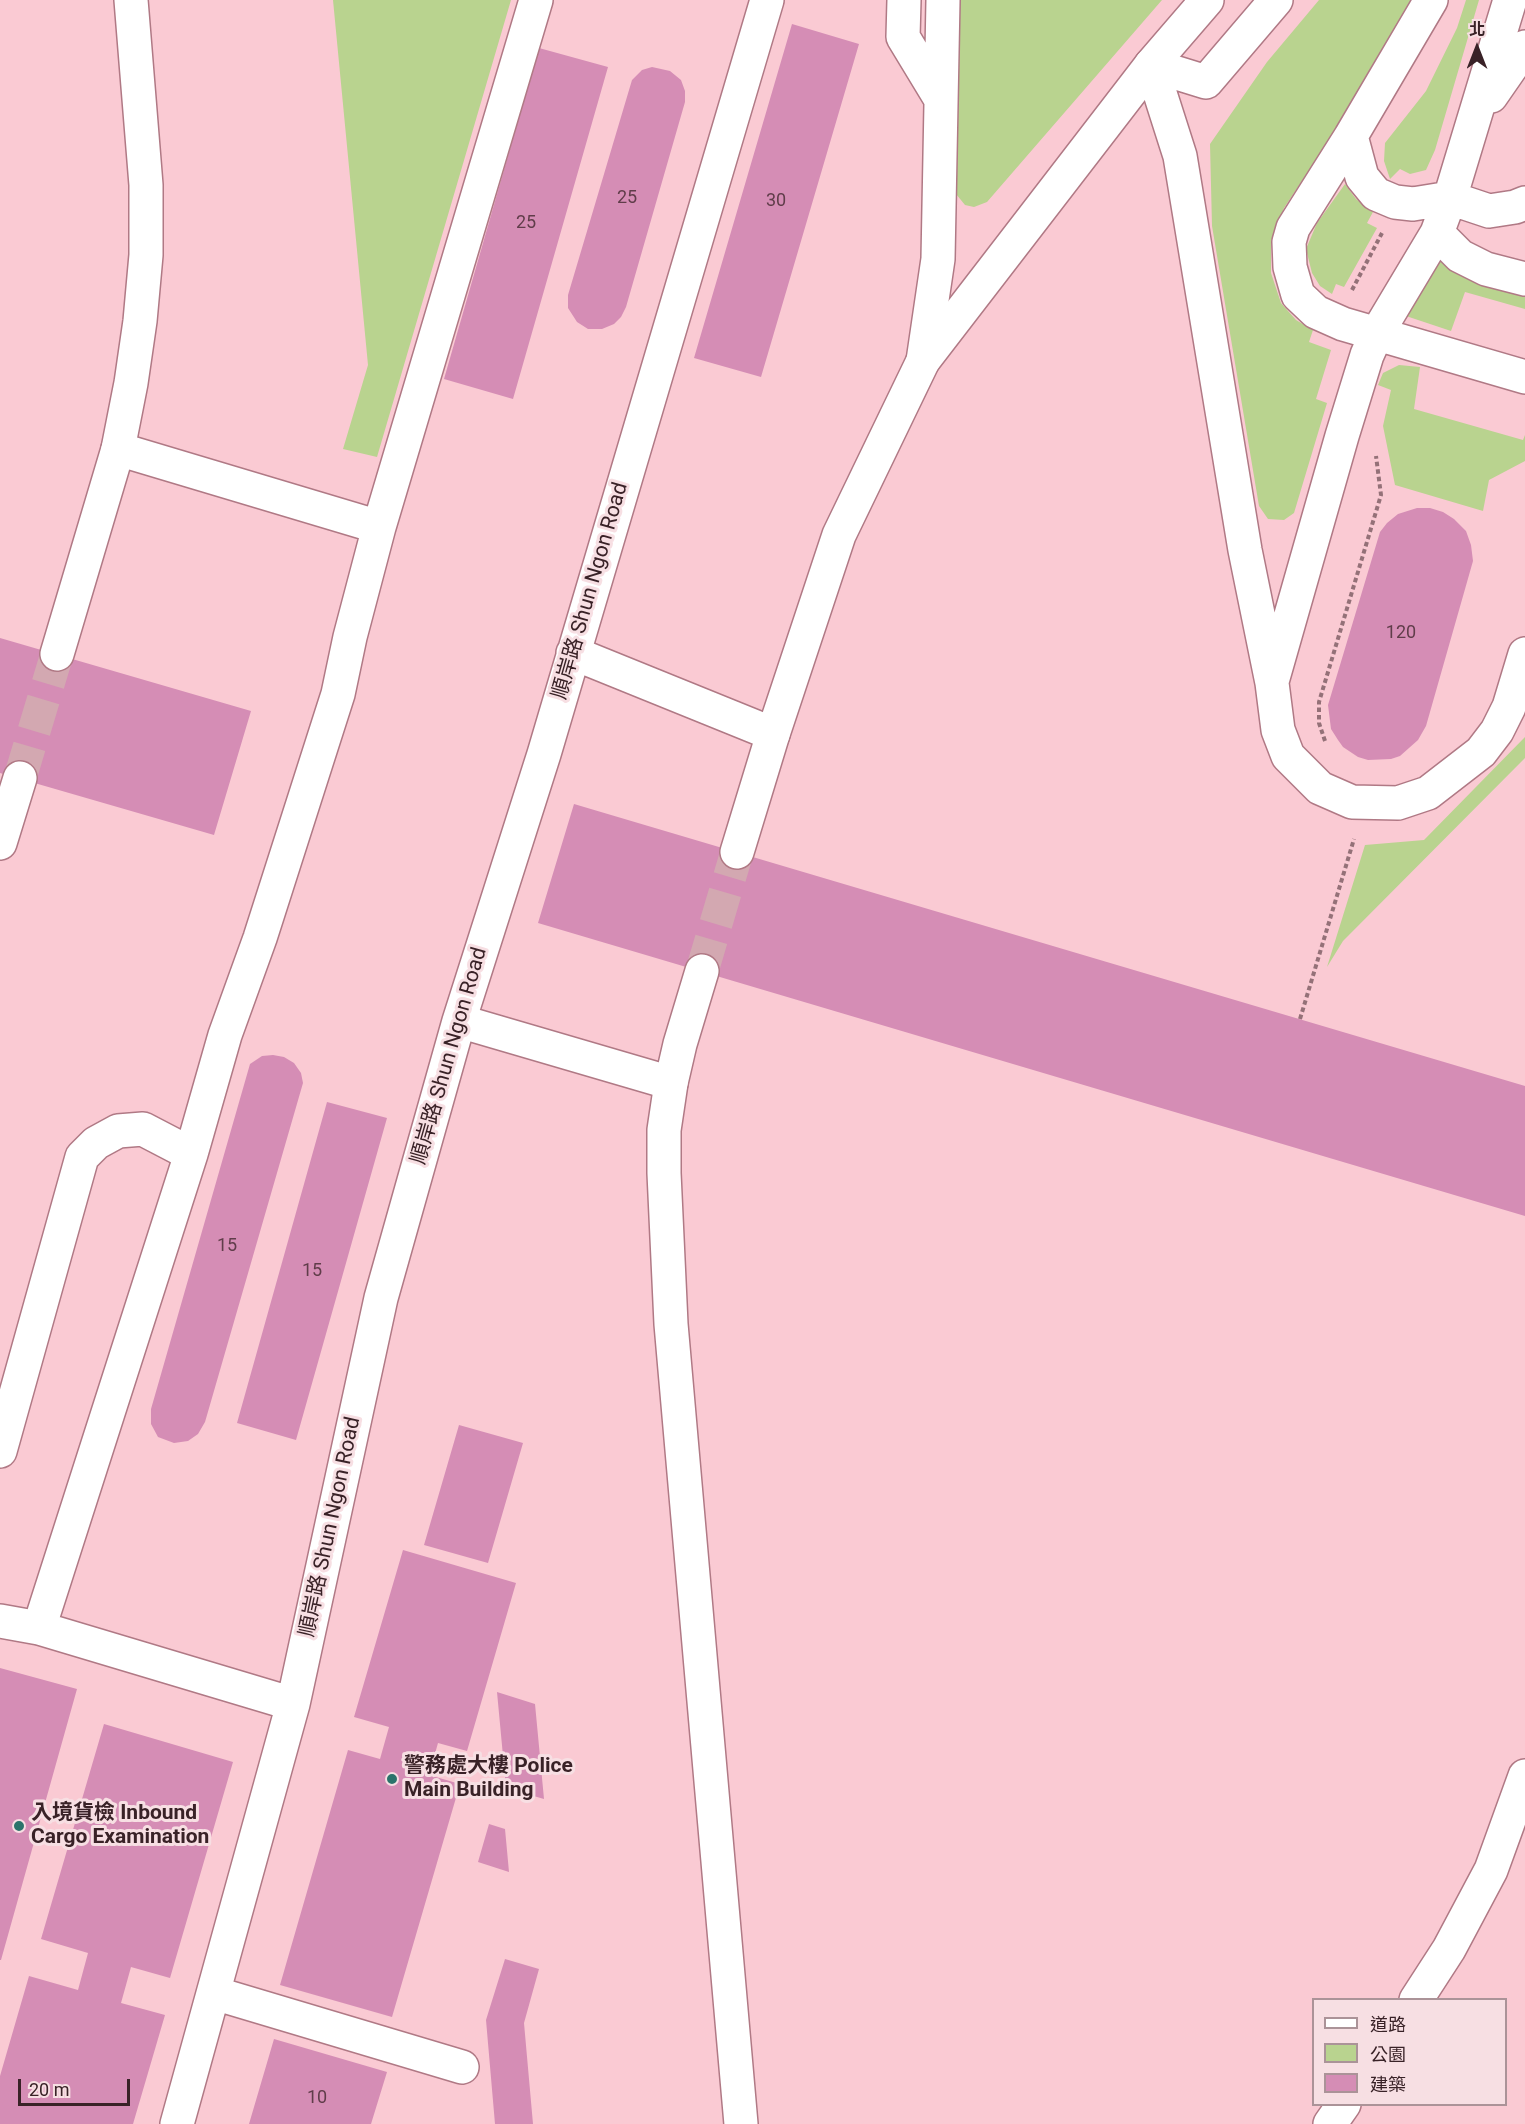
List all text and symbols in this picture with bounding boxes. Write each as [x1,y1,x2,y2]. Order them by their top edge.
north arrow [1447,18,1507,78]
text: 北 [1469,20,1485,39]
house number: 25 [617,187,637,209]
house number: 30 [766,190,786,212]
house number: 25 [516,212,536,234]
street label: 順岸路 Shun Ngon Road [548,480,634,702]
house number: 120 [1386,622,1416,644]
street label: 順岸路 Shun Ngon Road [407,945,493,1167]
house number: 15 [217,1235,237,1257]
house number: 15 [302,1260,322,1282]
street label: 順岸路 Shun Ngon Road [295,1415,367,1639]
place label: 警務處大樓 Police Main Building [404,1754,573,1804]
marker: 警務處大樓 Police Main Building [385,1772,399,1786]
place label: 入境貨檢 Inbound Cargo Examination [31,1801,209,1851]
marker: 入境貨檢 Inbound Cargo Examination [12,1819,26,1833]
legend [1312,1998,1507,2106]
text: 道路 [1370,2014,1406,2035]
text: 公園 [1370,2044,1406,2065]
scale bar [21,2067,134,2105]
text: 建築 [1370,2074,1406,2095]
text: 20 m [29,2079,69,2100]
house number: 10 [307,2087,327,2109]

